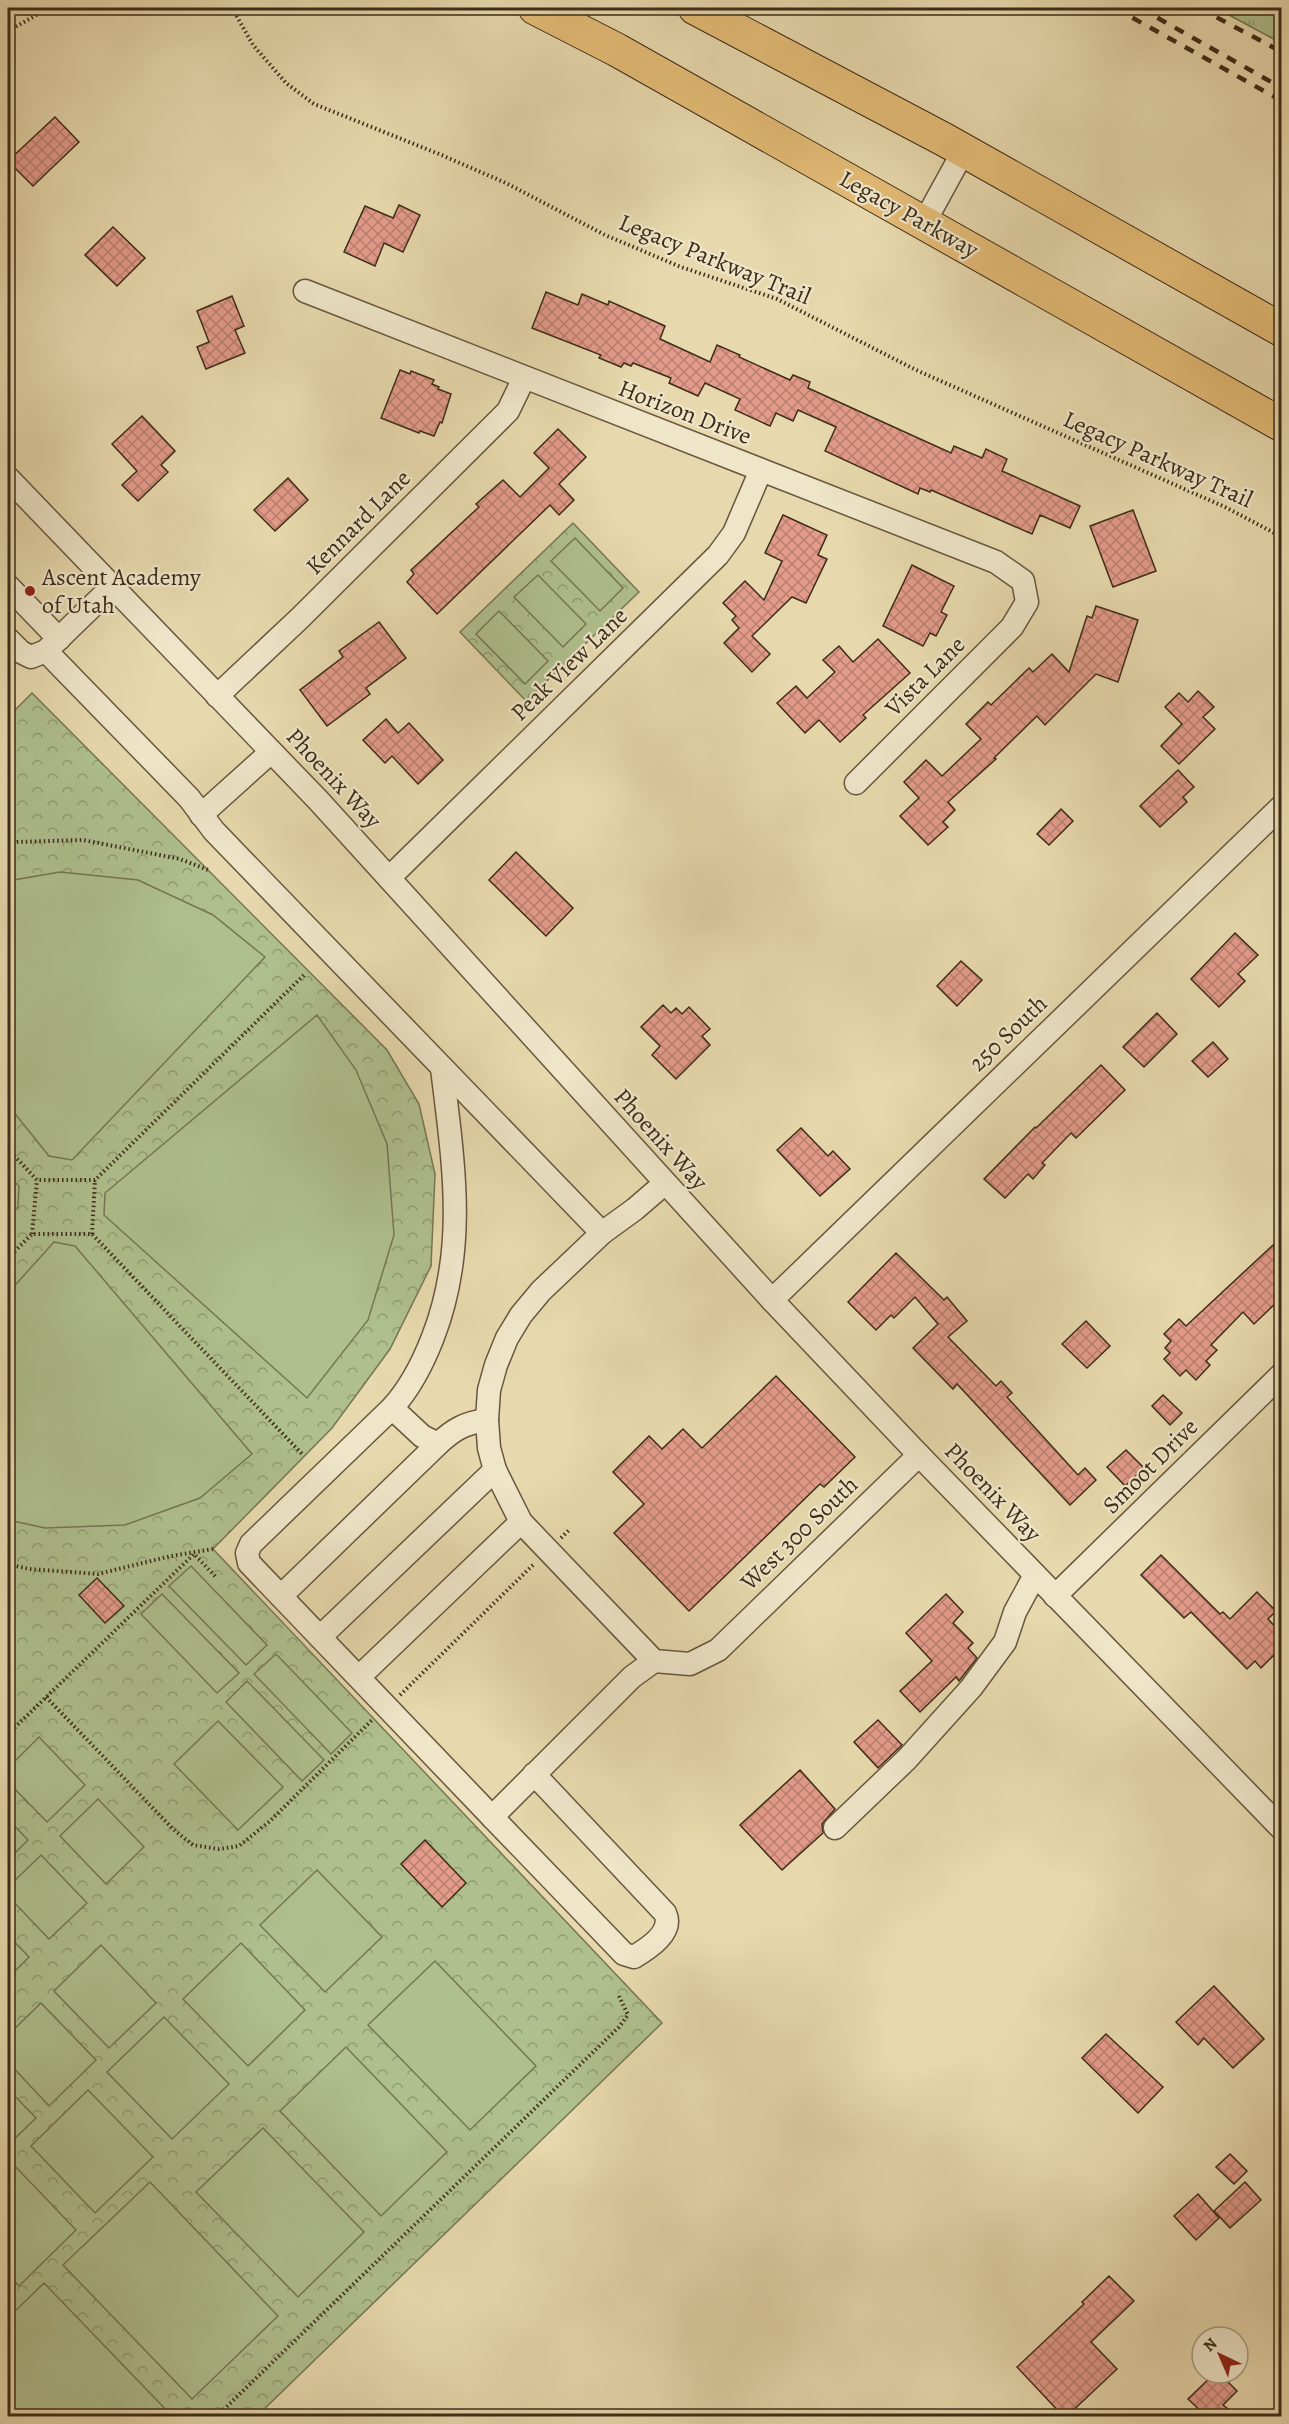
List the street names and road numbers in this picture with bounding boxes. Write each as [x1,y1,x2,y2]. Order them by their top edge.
street label: Legacy Parkway [834,163,984,266]
street label: Legacy Parkway Trail [614,206,816,312]
street label: Horizon Drive [614,372,756,452]
street label: Legacy Parkway Trail [1058,403,1258,515]
street label: Kennard Lane [298,462,418,582]
street label: Peak View Lane [504,600,634,728]
street label: Vista Lane [877,629,972,724]
street label: Phoenix Way [279,721,389,835]
street label: 250 South [962,988,1054,1078]
street label: Phoenix Way [607,1081,715,1197]
street label: Smoot Drive [1095,1411,1205,1521]
street label: Phoenix Way [937,1435,1049,1549]
street label: West 300 South [733,1469,865,1598]

